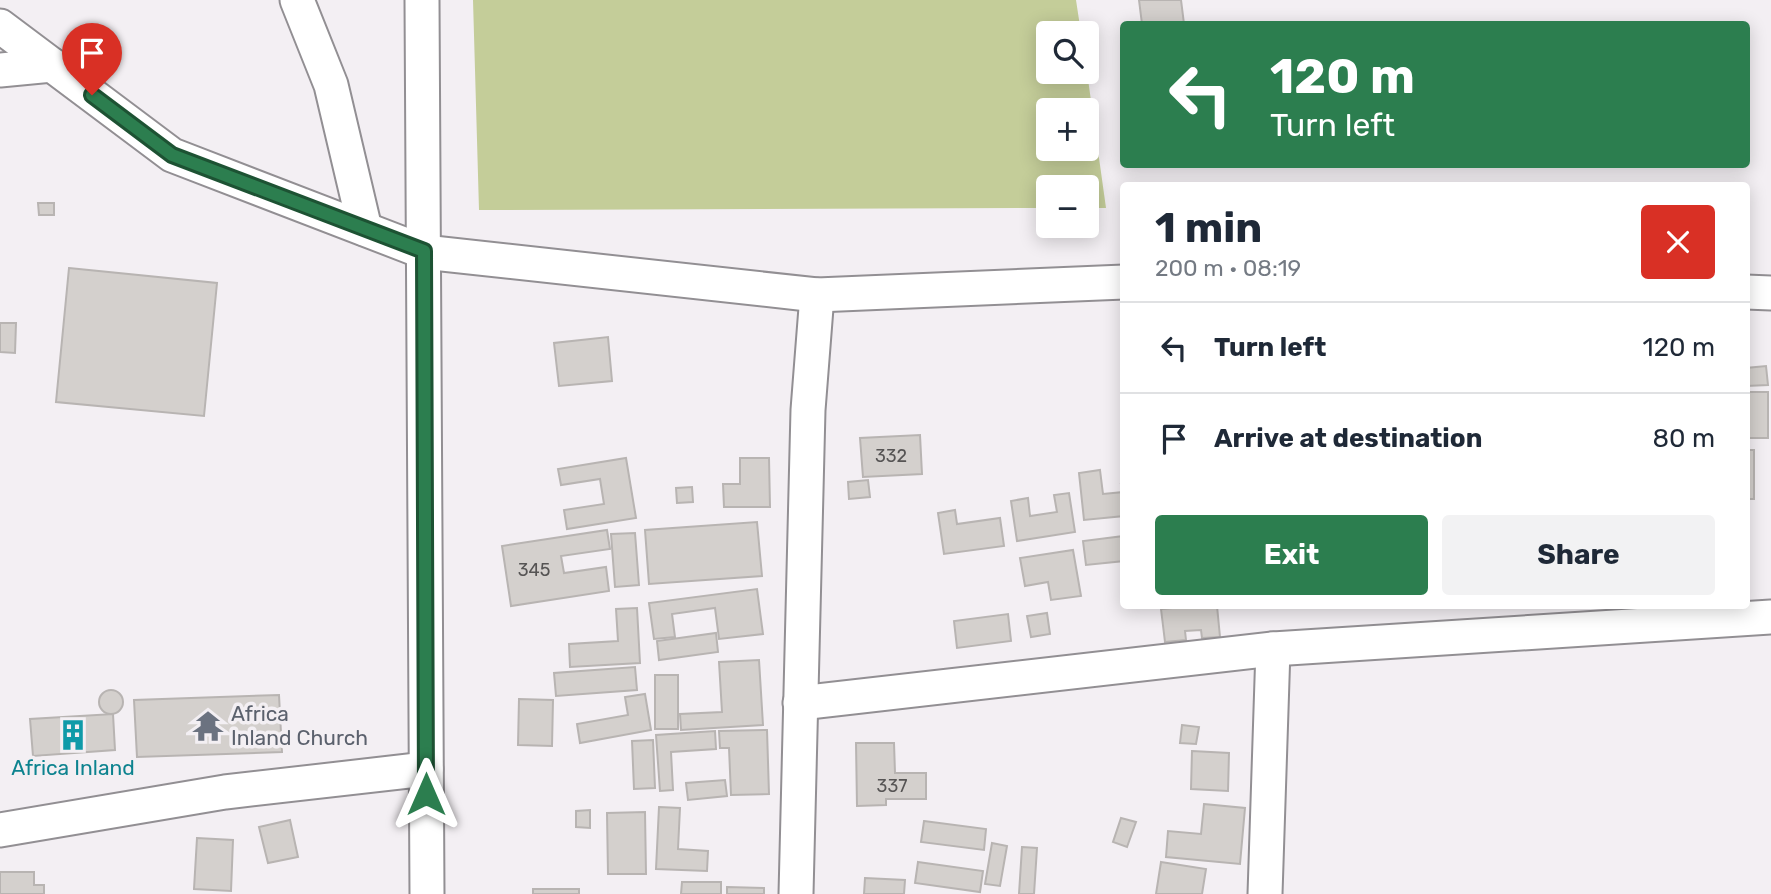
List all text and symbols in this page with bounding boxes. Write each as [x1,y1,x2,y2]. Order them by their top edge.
map controls [1036,21,1099,238]
button: search [1036,21,1099,84]
pin [62,23,122,95]
icon: arrive [73,34,111,72]
text: 120 m [1270,47,1415,105]
icon: left [1155,49,1246,140]
button: + [1036,98,1099,161]
text: Turn left [1270,106,1395,144]
button: − [1036,175,1099,238]
text: 1 min [1155,203,1262,253]
button: close [1641,205,1715,279]
text: 200 m · 08:19 [1155,254,1301,282]
icon: left [1155,329,1193,367]
text: Turn left [1214,332,1326,363]
text: 120 m [1643,332,1715,363]
icon: arrive [1155,420,1193,458]
text: Arrive at destination [1214,423,1482,454]
text: 80 m [1652,423,1715,454]
house number: 332 [875,445,907,467]
button: Exit [1155,515,1428,595]
button: Share [1442,515,1715,595]
house number: 345 [518,559,550,581]
place label: Africa Inland Church [231,701,368,750]
temple icon: Africa Inland Church [191,709,225,743]
building icon: Africa Inland [56,718,90,752]
place label: Africa Inland [11,755,135,780]
position arrow [389,757,463,831]
house number: 337 [877,775,907,797]

